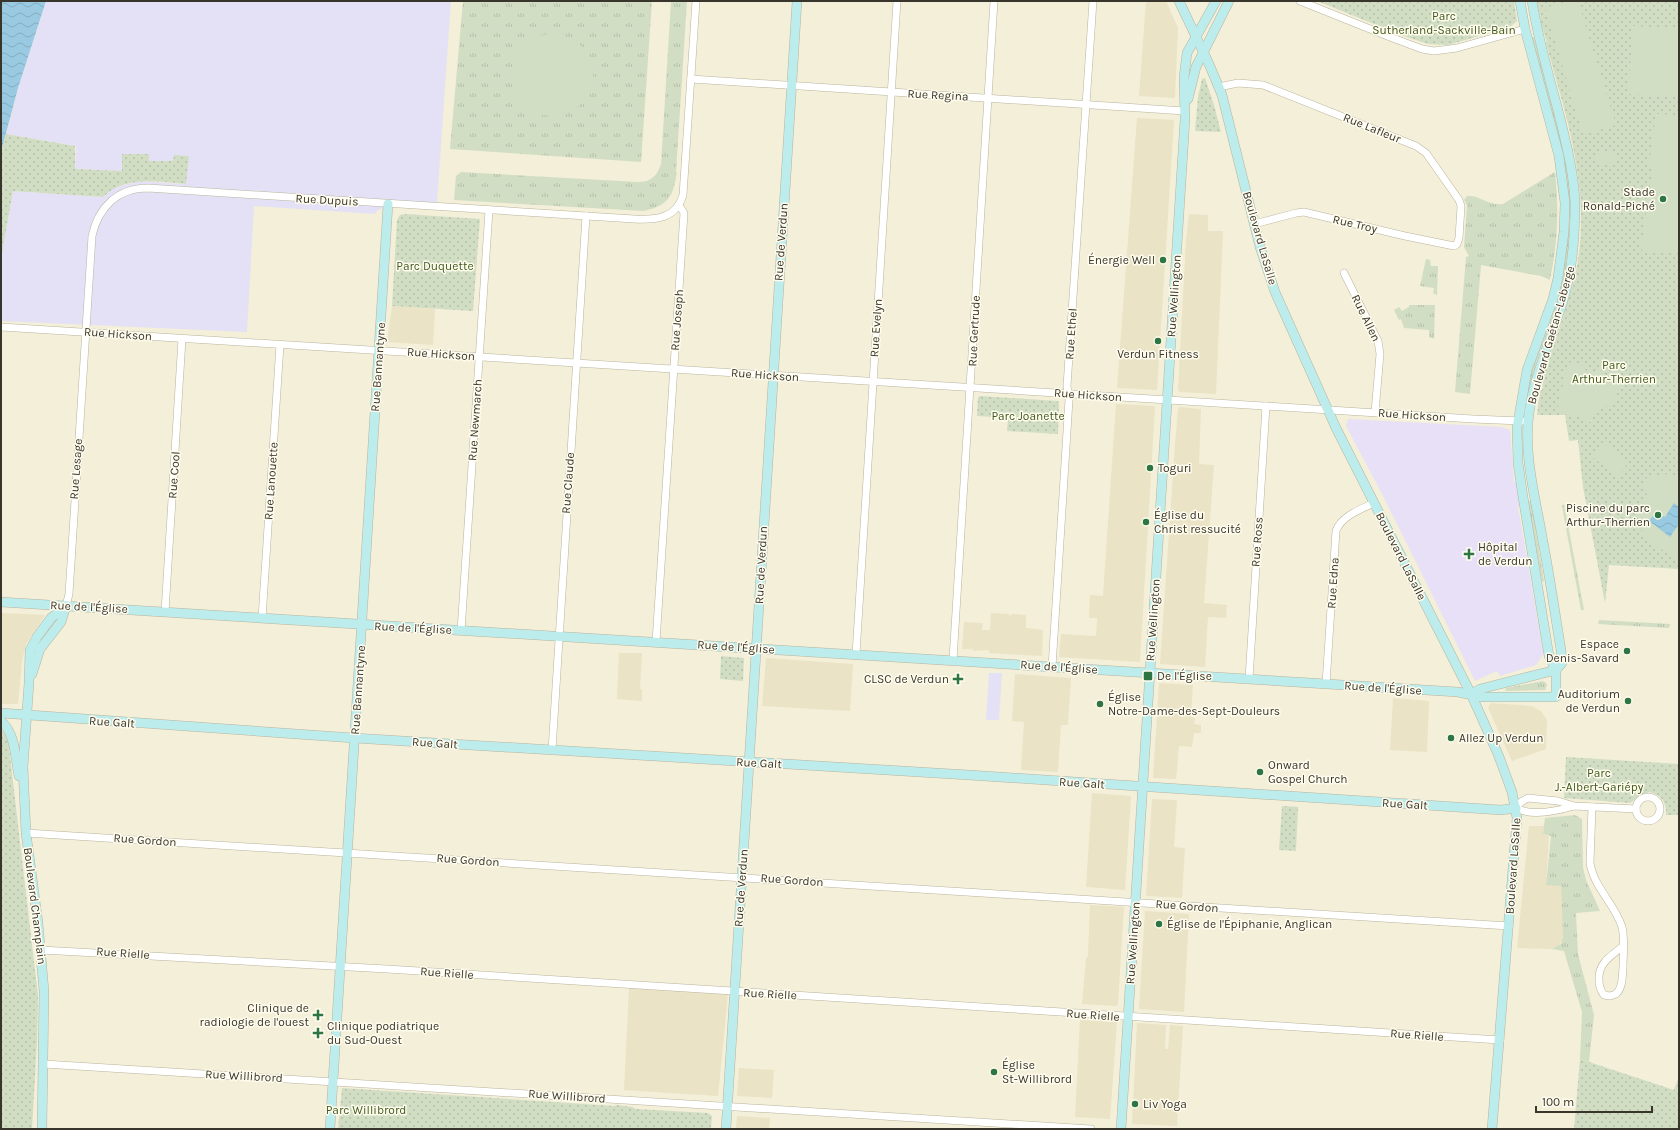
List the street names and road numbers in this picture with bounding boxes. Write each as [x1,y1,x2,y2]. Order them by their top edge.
street label: Rue Regina [907,86,969,104]
street label: Rue Lafleur [1341,110,1404,146]
street label: Boulevard LaSalle [1240,190,1280,286]
street label: Rue Dupuis [295,191,359,209]
street label: Rue de Verdun [771,202,791,282]
street label: Rue Troy [1331,212,1379,236]
street label: Rue Wellington [1164,254,1184,338]
street label: Boulevard Gaétan-Laberge [1525,264,1577,406]
street label: Rue Joseph [668,289,686,351]
street label: Rue Allen [1349,292,1383,344]
street label: Rue Gertrude [965,295,983,367]
street label: Rue Evelyn [867,298,885,358]
street label: Rue Ethel [1062,308,1080,360]
street label: Rue Bannantyne [368,322,388,412]
street label: Rue Hickson [83,325,153,343]
street label: Rue Hickson [406,345,476,363]
street label: Rue Hickson [730,366,800,384]
street label: Rue Newmarch [465,378,485,462]
street label: Rue Hickson [1053,386,1123,404]
street label: Rue Hickson [1377,406,1447,424]
street label: Rue Lesage [67,438,85,500]
street label: Rue Lanouette [261,441,281,521]
street label: Rue Cool [165,451,183,499]
street label: Rue Claude [559,452,577,514]
street label: Boulevard LaSalle [1373,510,1429,602]
street label: Rue Ross [1248,516,1266,568]
street label: Rue de Verdun [752,526,770,604]
street label: Rue Edna [1324,557,1342,609]
street label: Rue Wellington [1143,578,1163,662]
street label: Rue de l'Église [50,597,128,616]
street label: Rue de l'Église [374,618,452,637]
street label: Rue de l'Église [697,636,775,657]
street label: Rue Bannantyne [348,645,368,735]
street label: Rue de l'Église [1020,656,1098,677]
street label: Rue de l'Église [1344,677,1422,698]
street label: Rue Galt [89,713,136,731]
street label: Rue Galt [412,734,459,752]
street label: Rue Galt [736,755,783,771]
street label: Rue Galt [1059,774,1106,792]
street label: Rue Galt [1382,795,1429,813]
street label: Boulevard LaSalle [1503,817,1523,915]
street label: Rue Gordon [113,831,177,849]
street label: Boulevard Champlain [21,847,49,965]
street label: Rue de Verdun [731,848,751,928]
street label: Rue Gordon [436,851,500,869]
street label: Rue Gordon [760,871,824,889]
street label: Rue Gordon [1155,897,1219,915]
street label: Rue Wellington [1123,901,1143,985]
street label: Rue Rielle [96,944,150,962]
street label: Rue Rielle [420,964,474,982]
street label: Rue Rielle [743,986,797,1002]
street label: Rue Rielle [1066,1006,1120,1024]
street label: Rue Rielle [1390,1026,1444,1044]
street label: Rue Willibrord [205,1067,283,1085]
street label: Rue Willibrord [528,1086,606,1106]

